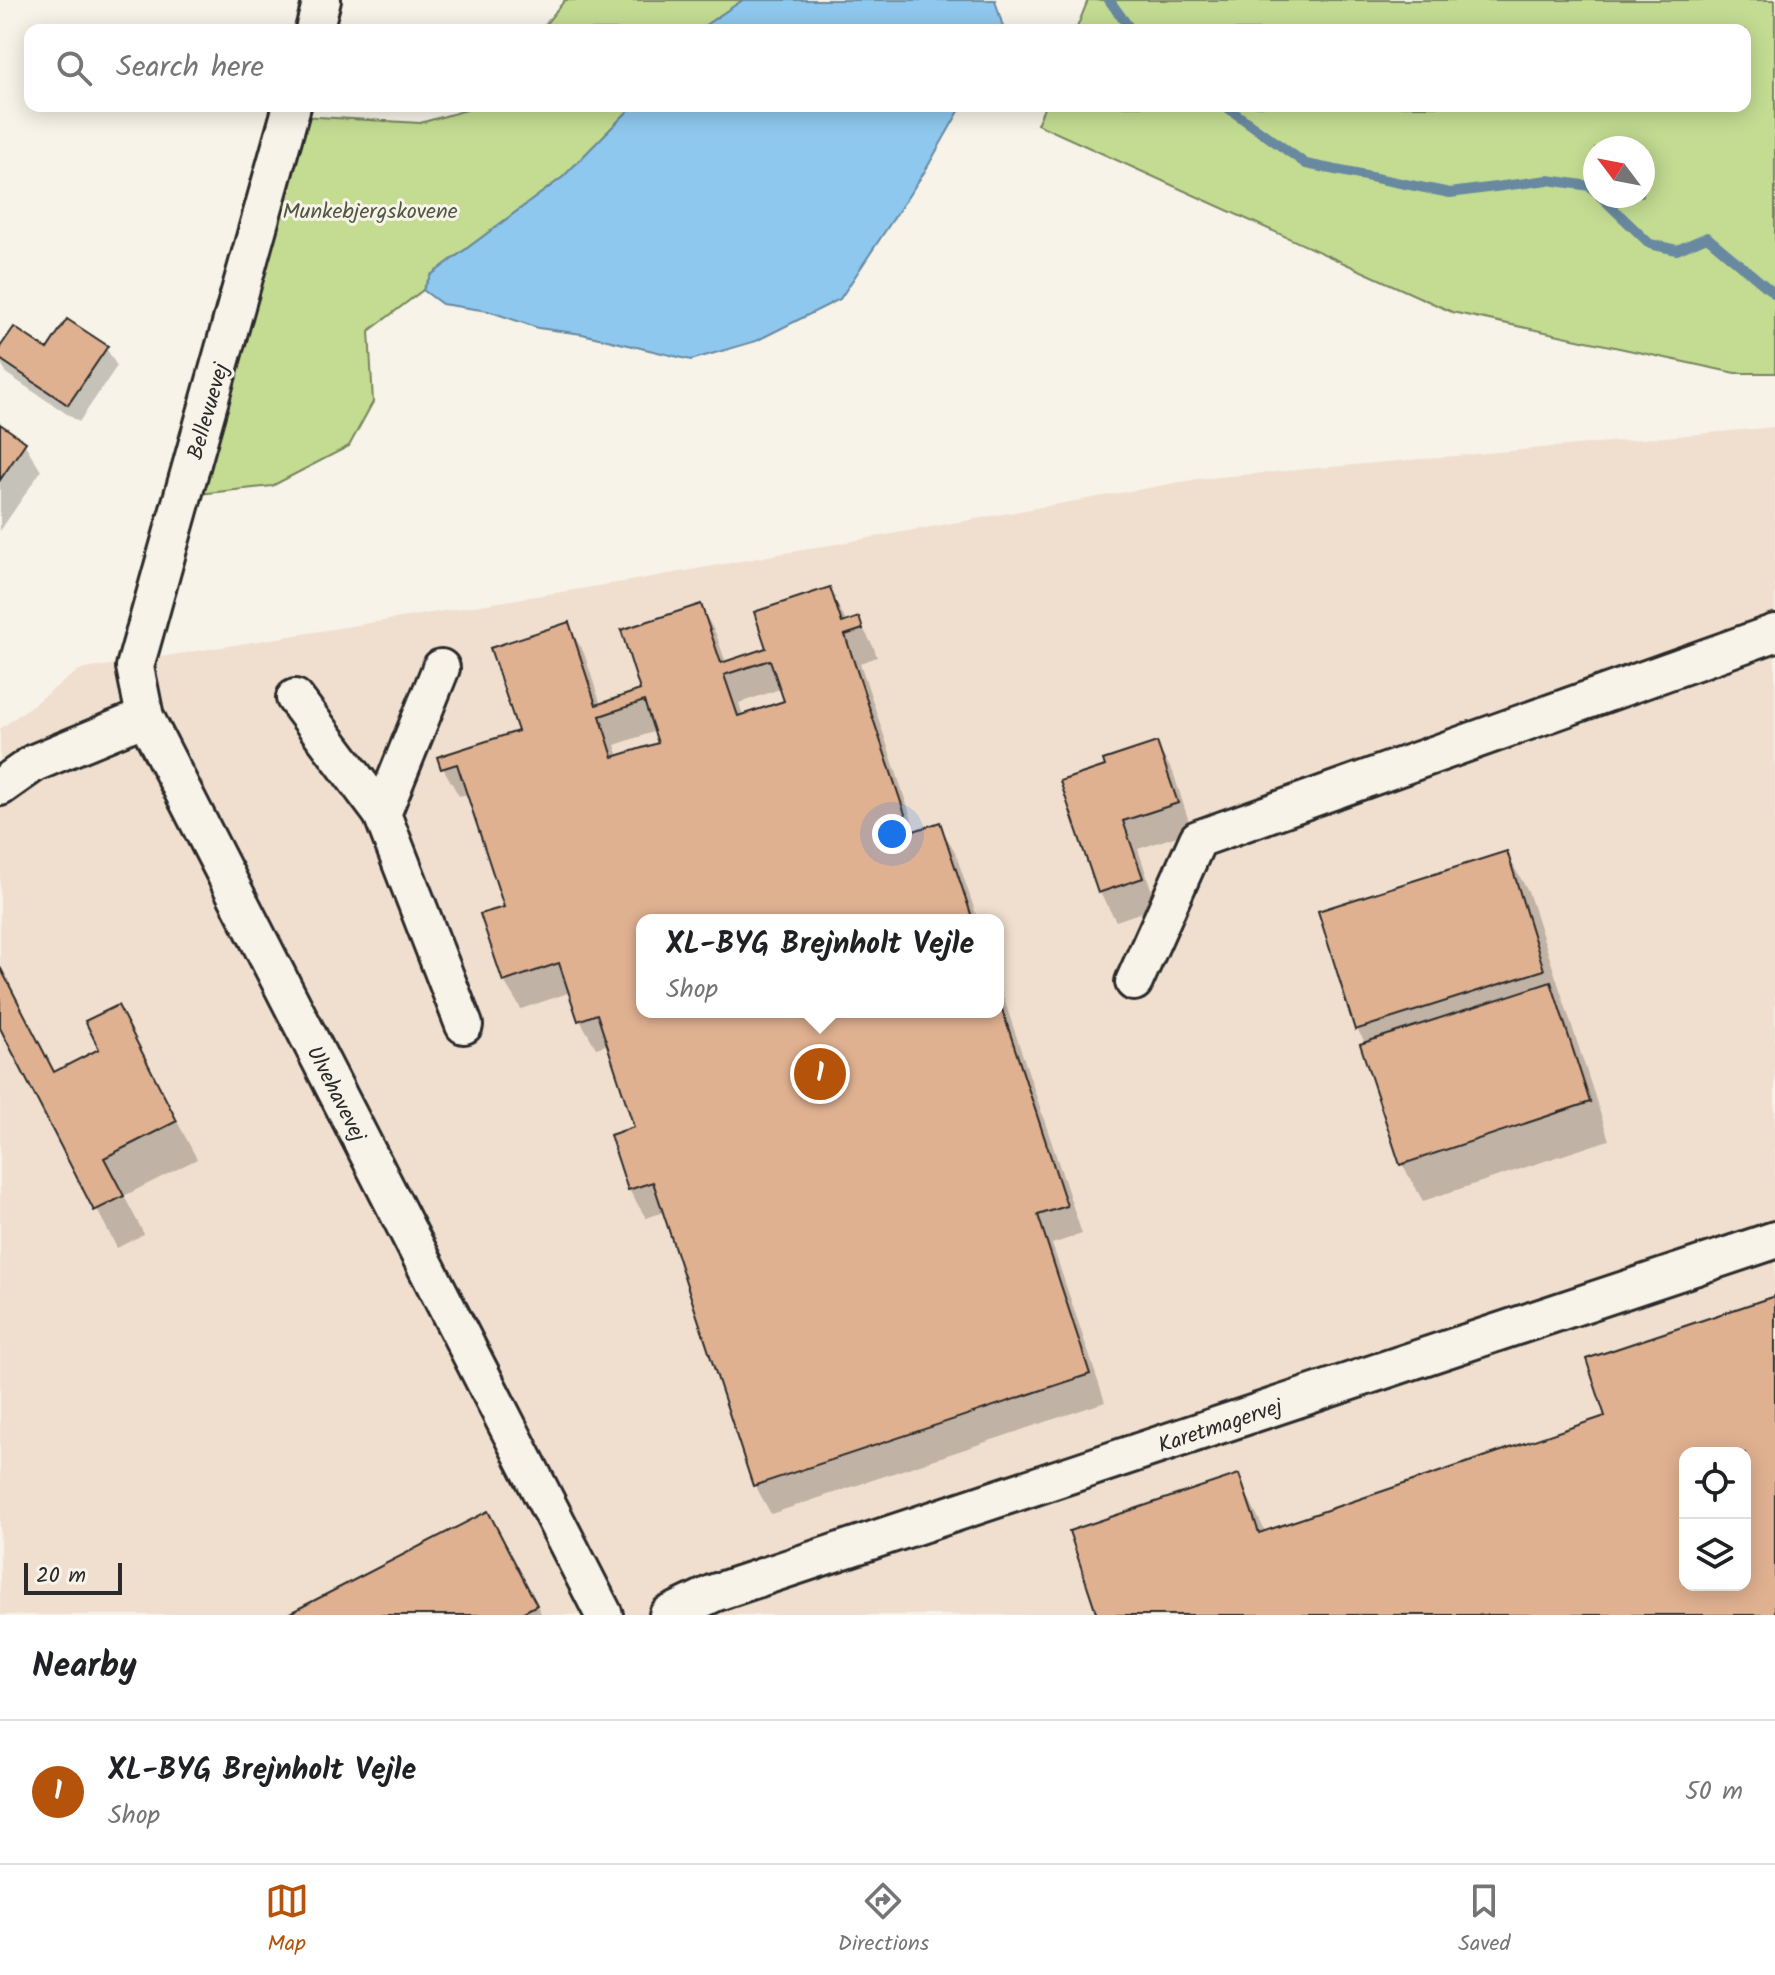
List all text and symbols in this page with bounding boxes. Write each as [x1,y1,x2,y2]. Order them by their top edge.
search box [24,24,1751,112]
text: Search here [116,44,264,92]
icon: search [52,46,96,90]
north arrow [1583,136,1655,208]
park label: Munkebjergskovene [282,195,458,230]
street label: Bellevuevej [179,358,240,464]
your location [872,814,912,854]
popup [636,914,1004,1018]
text: XL-BYG Brejnholt Vejle [666,921,974,969]
text: Shop [666,969,718,1011]
street label: Ulvehavevej [296,1040,375,1150]
pin: 1 [794,1044,846,1104]
street label: Karetmagervej [1154,1390,1289,1464]
map controls [1679,1447,1751,1591]
button: locate [1679,1447,1751,1519]
button: layers [1679,1519,1751,1591]
scale bar [24,1559,122,1595]
text: 20 m [36,1559,86,1594]
text: Nearby [32,1640,137,1694]
text: XL-BYG Brejnholt Vejle [108,1747,416,1795]
text: 1 [54,1771,62,1813]
text: 50 m [1685,1771,1743,1813]
text: Shop [108,1795,160,1837]
tab: Map [265,1879,309,1962]
tab: Directions [838,1879,929,1962]
tab: Saved [1458,1879,1510,1962]

